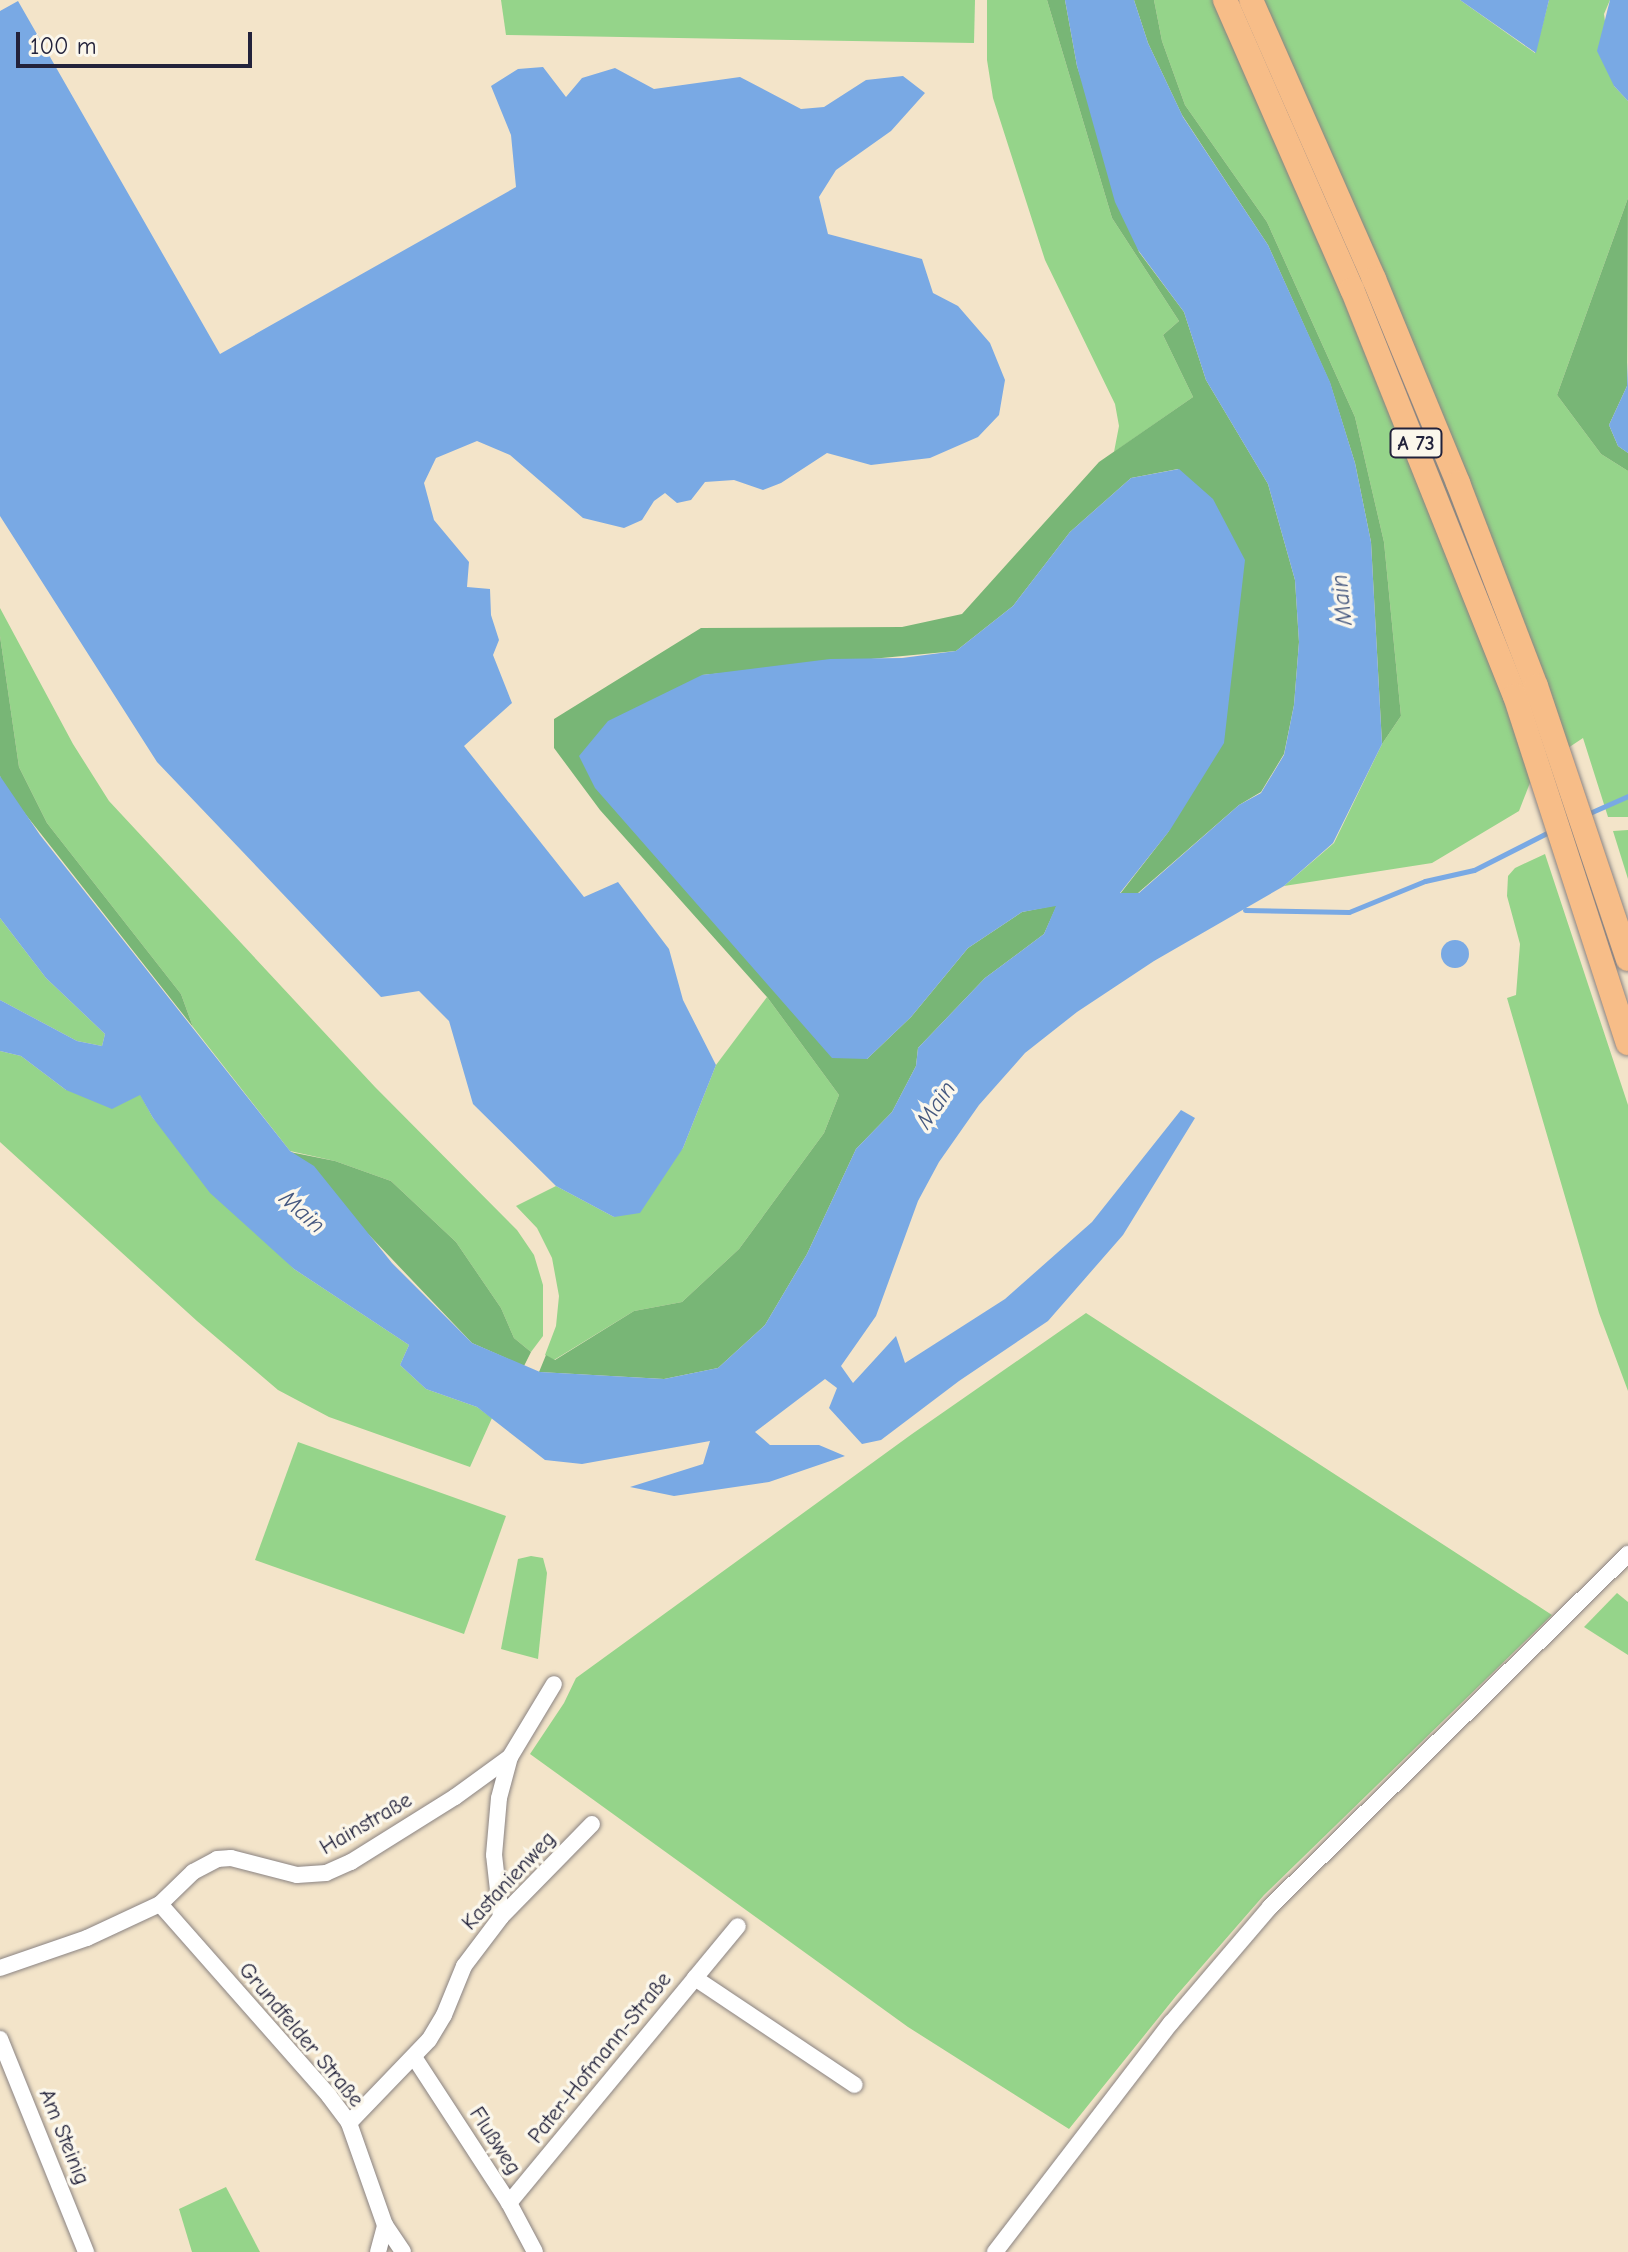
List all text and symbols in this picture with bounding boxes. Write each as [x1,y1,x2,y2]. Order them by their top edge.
scale bar [20,16,256,66]
text: 100 m [30,32,97,60]
road number: A 73 [1388,427,1444,459]
water label: Main [1325,573,1359,627]
water label: Main [910,1076,962,1134]
water label: Main [273,1184,331,1240]
street label: Hainstraße [315,1787,417,1861]
street label: Kastanienweg [457,1826,561,1936]
street label: Grundfelder Straße [233,1957,369,2113]
street label: Pater-Hofmann-Straße [523,1967,677,2149]
street label: Am Steinig [33,2085,95,2189]
street label: Flußweg [463,2102,527,2180]

